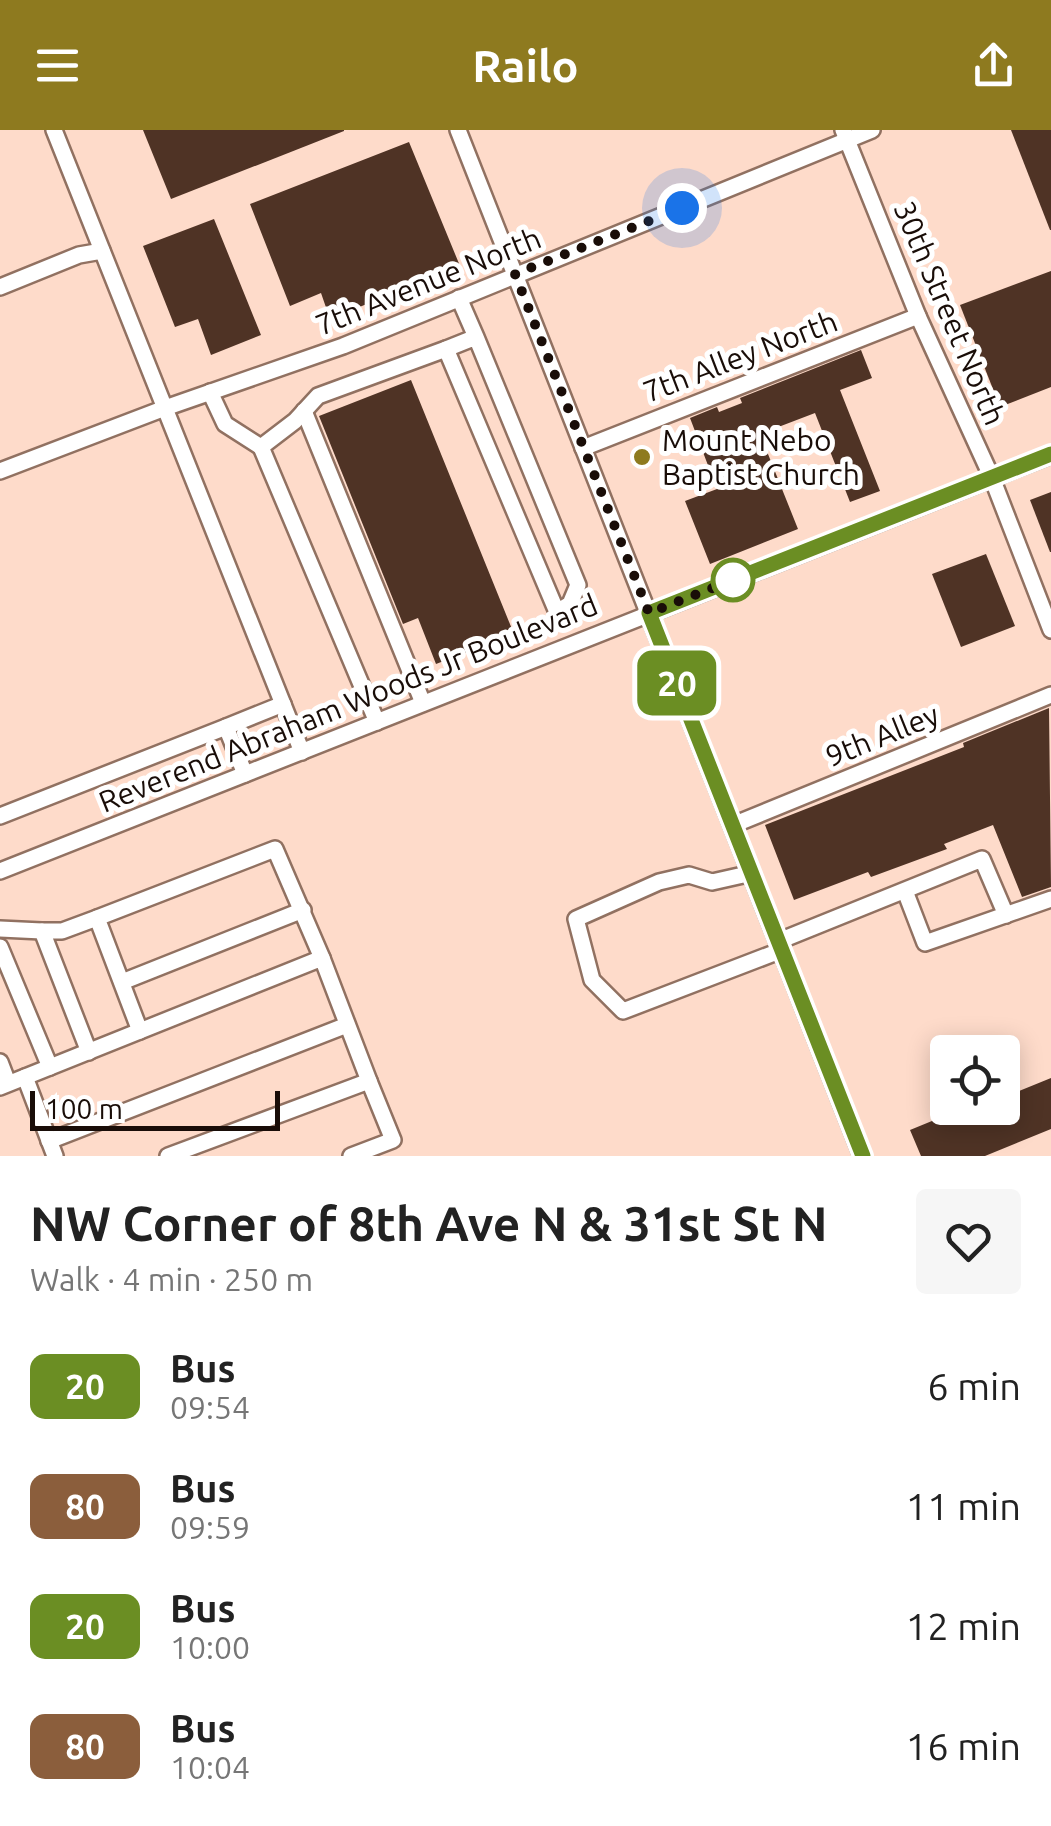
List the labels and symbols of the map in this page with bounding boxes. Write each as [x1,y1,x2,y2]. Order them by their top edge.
your location [657,183,707,233]
street label: 30th Street North [888,196,1012,430]
street label: 7th Avenue North [310,220,546,342]
street label: 7th Alley North [638,303,842,409]
place label: Mount Nebo Baptist Church [662,423,860,491]
marker: Mount Nebo Baptist Church [631,446,653,468]
unlabelled marker [712,559,754,601]
street label: Reverend Abraham Woods Jr Boulevard [94,587,602,819]
line badge: 20 [632,650,722,716]
street label: 9th Alley [820,697,944,773]
scale bar [30,1086,280,1130]

